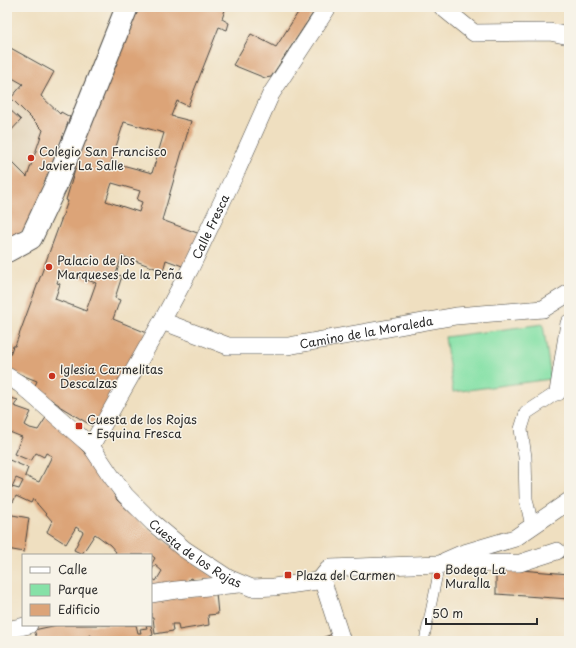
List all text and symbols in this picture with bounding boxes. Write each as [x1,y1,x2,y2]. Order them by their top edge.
place label: Colegio San Francisco Javier La Salle [39,142,167,174]
marker: Colegio San Francisco Javier La Salle [26,153,36,163]
street label: Calle Fresca [187,190,234,262]
place label: Palacio de los Marqueses de la Peña [57,251,183,283]
marker: Palacio de los Marqueses de la Peña [44,262,54,272]
street label: Camino de la Moraleda [298,311,435,353]
place label: Iglesia Carmelitas Descalzas [60,360,163,392]
marker: Iglesia Carmelitas Descalzas [47,371,57,381]
place label: Cuesta de los Rojas - Esquina Fresca [87,410,197,442]
marker: Cuesta de los Rojas - Esquina Fresca [74,421,84,431]
street label: Cuesta de los Rojas [145,514,245,592]
legend [22,554,152,626]
text: Calle [58,560,88,578]
place label: Bodega La Muralla [445,560,506,592]
place label: Plaza del Carmen [296,566,396,584]
marker: Plaza del Carmen [283,570,293,580]
marker: Bodega La Muralla [432,571,442,581]
text: Parque [58,580,98,598]
text: Edificio [58,600,100,618]
scale bar [426,600,537,626]
text: 50 m [432,604,463,622]

